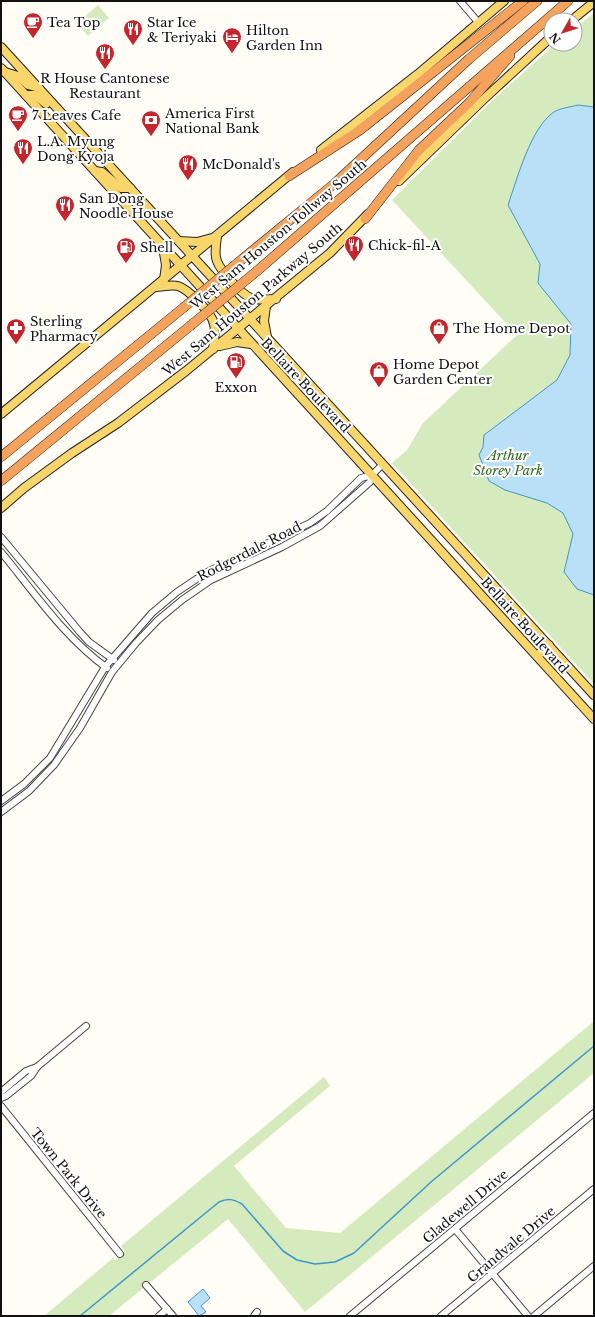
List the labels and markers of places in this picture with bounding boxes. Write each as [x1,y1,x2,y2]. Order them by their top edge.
cafe icon: Tea Top [22,11,44,39]
place label: Tea Top [47,14,100,31]
place label: Star Ice & Teriyaki [147,14,217,46]
restaurant icon: Star Ice & Teriyaki [122,18,144,46]
place label: Hilton Garden Inn [246,22,323,54]
hotel icon: Hilton Garden Inn [221,26,243,54]
restaurant icon: R House Cantonese Restaurant [94,42,116,70]
place label: R House Cantonese Restaurant [40,70,170,102]
cafe icon: 7 Leaves Cafe [7,104,29,132]
place label: America First National Bank [164,105,260,137]
place label: 7 Leaves Cafe [32,107,121,124]
bank icon: America First National Bank [140,109,162,137]
place label: L.A. Myung Dong Kyoja [37,133,115,165]
restaurant icon: L.A. Myung Dong Kyoja [12,137,34,165]
restaurant icon: McDonald's [177,153,199,181]
place label: McDonald's [202,156,281,173]
place label: San Dong Noodle House [79,190,174,222]
restaurant icon: San Dong Noodle House [54,194,76,222]
restaurant icon: Chick-fil-A [343,234,365,262]
fuel station icon: Shell [115,236,137,264]
place label: Chick-fil-A [368,237,442,254]
place label: Shell [140,239,173,256]
place label: Sterling Pharmacy [30,313,98,345]
pharmacy icon: Sterling Pharmacy [5,317,27,345]
shop icon: The Home Depot [428,317,450,345]
place label: The Home Depot [453,320,570,337]
fuel station icon: Exxon [225,351,247,379]
place label: Home Depot Garden Center [393,356,493,388]
shop icon: Home Depot Garden Center [368,360,390,388]
place label: Exxon [215,379,257,396]

